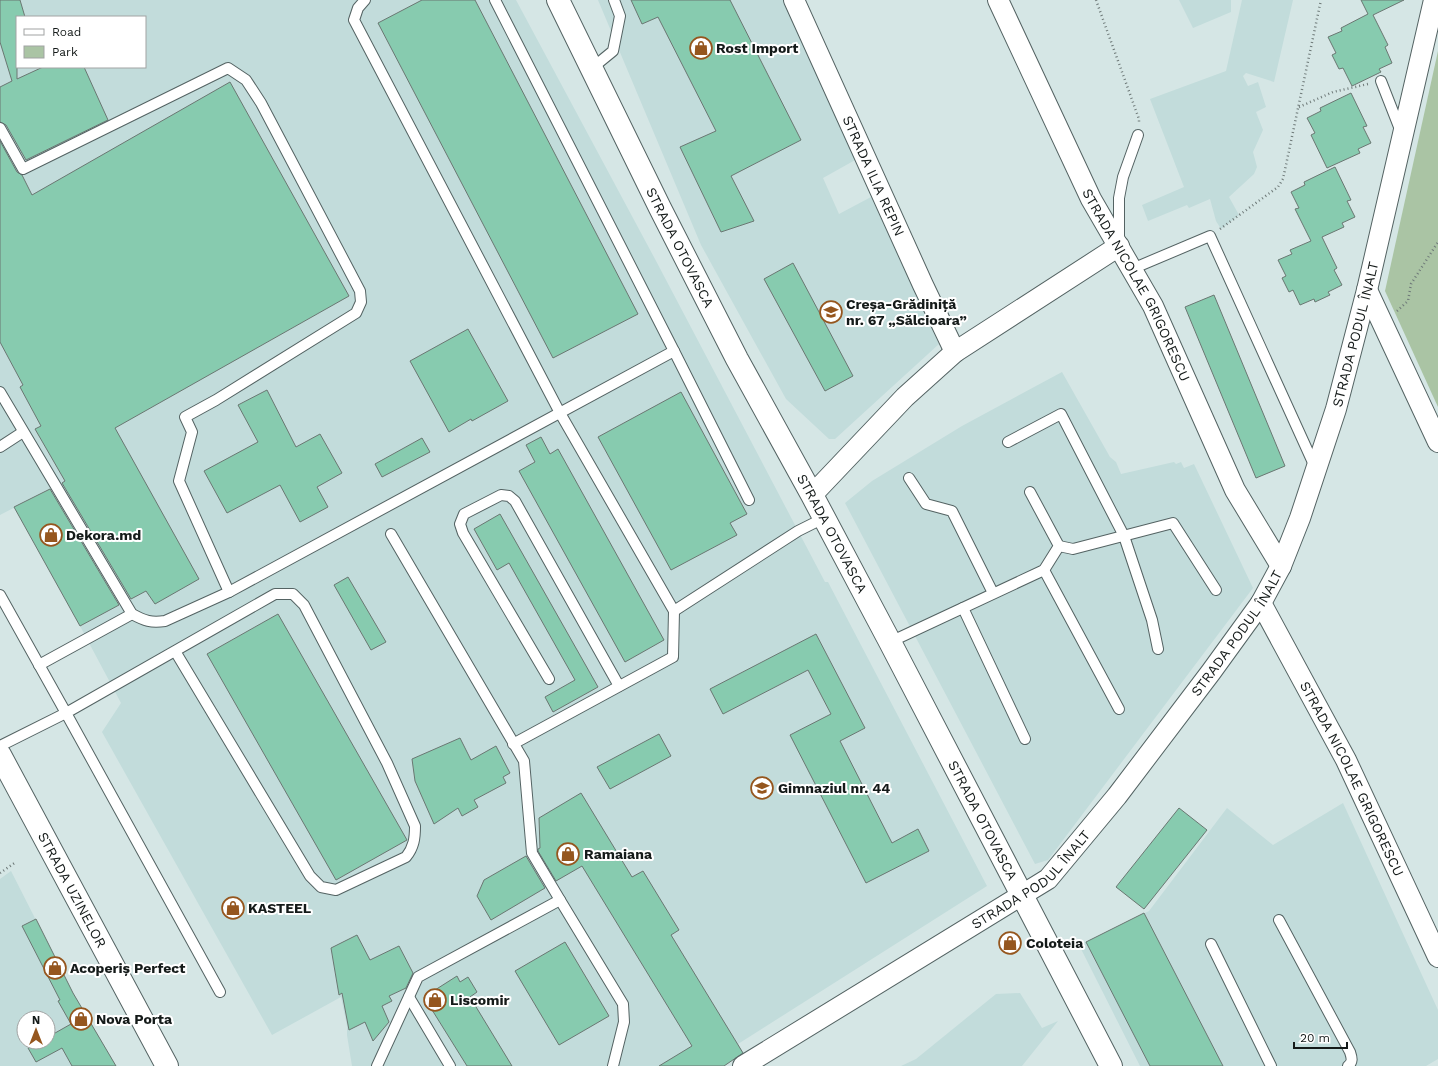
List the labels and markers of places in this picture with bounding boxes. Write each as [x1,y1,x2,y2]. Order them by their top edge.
shop icon: Rost Import [688,35,714,61]
place label: Rost Import [716,40,798,56]
place label: Creșa-Grădiniță nr. 67 „Sălcioara” [846,296,967,328]
school or university icon: Creșa-Grădiniță nr. 67 „Sălcioara” [818,299,844,325]
shop icon: Dekora.md [38,522,64,548]
place label: Dekora.md [66,527,141,543]
school or university icon: Gimnaziul nr. 44 [749,775,775,801]
place label: Gimnaziul nr. 44 [778,780,890,796]
shop icon: Ramaiana [555,841,581,867]
place label: Ramaiana [584,846,653,862]
shop icon: KASTEEL [220,895,246,921]
place label: KASTEEL [248,900,312,916]
shop icon: Coloteia [997,930,1023,956]
place label: Coloteia [1026,935,1084,951]
shop icon: Acoperiș Perfect [42,955,68,981]
place label: Acoperiș Perfect [70,960,185,976]
shop icon: Liscomir [422,987,448,1013]
place label: Liscomir [450,992,510,1008]
shop icon: Nova Porta [68,1006,94,1032]
place label: Nova Porta [96,1011,173,1027]

